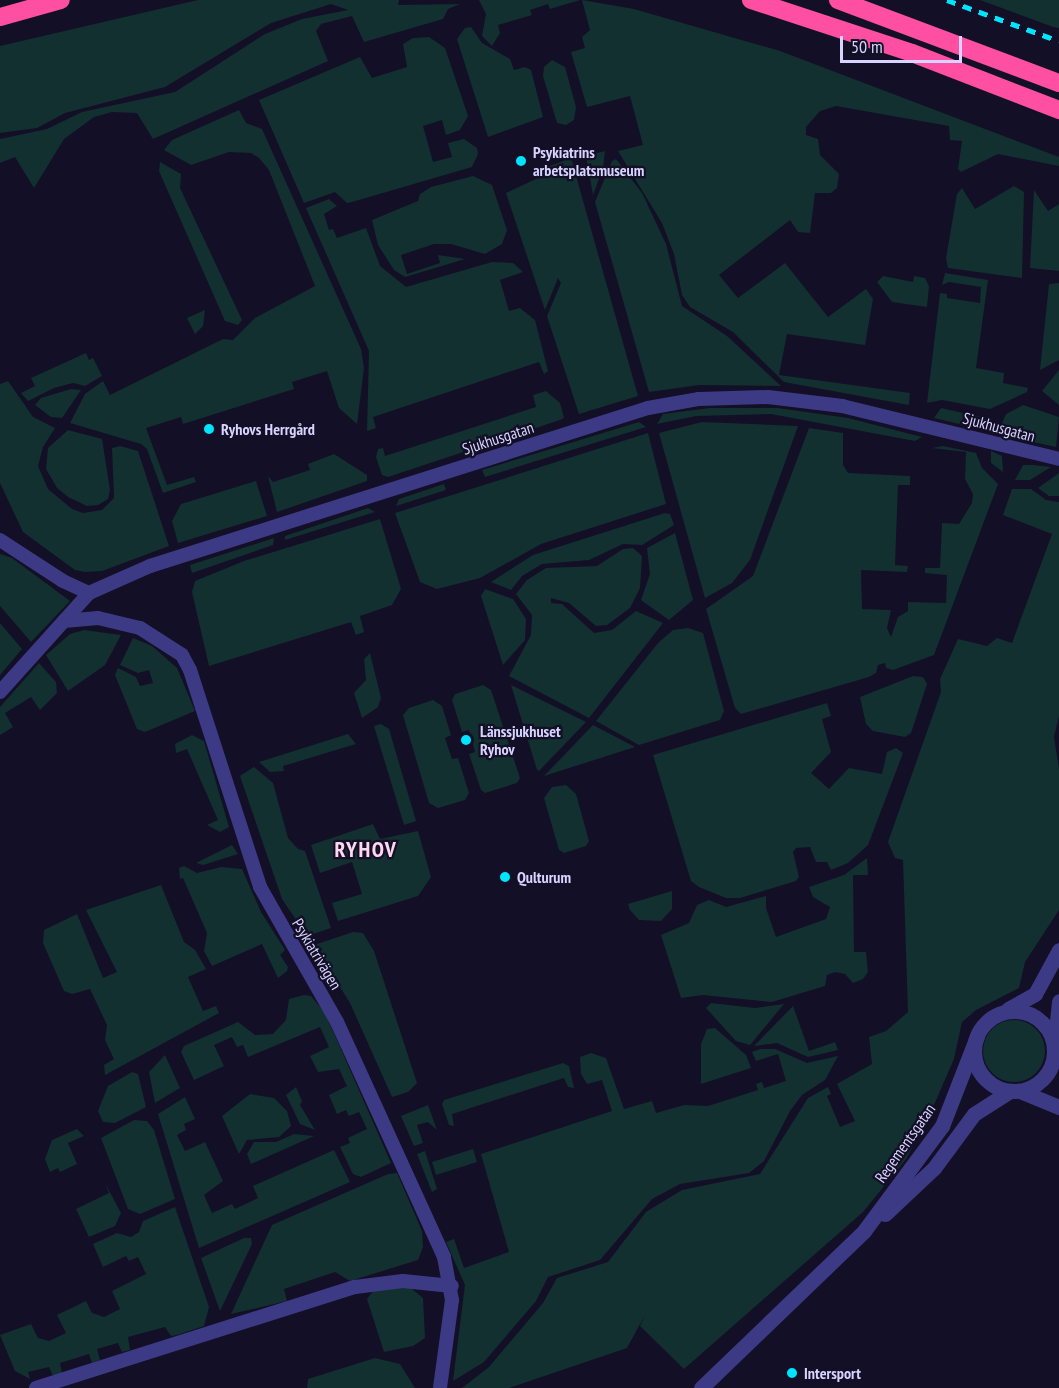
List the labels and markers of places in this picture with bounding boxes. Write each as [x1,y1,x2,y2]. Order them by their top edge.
place label: Psykiatrins arbetsplatsmuseum [533,142,644,180]
marker: Psykiatrins arbetsplatsmuseum [514,154,528,168]
place label: Ryhovs Herrgård [221,419,315,439]
marker: Ryhovs Herrgård [202,422,216,436]
place label: Länssjukhuset Ryhov [480,721,561,759]
marker: Länssjukhuset Ryhov [457,731,475,749]
place label: Qulturum [517,867,571,887]
marker: Qulturum [498,870,512,884]
place label: Intersport [804,1363,861,1383]
marker: Intersport [785,1366,799,1380]

